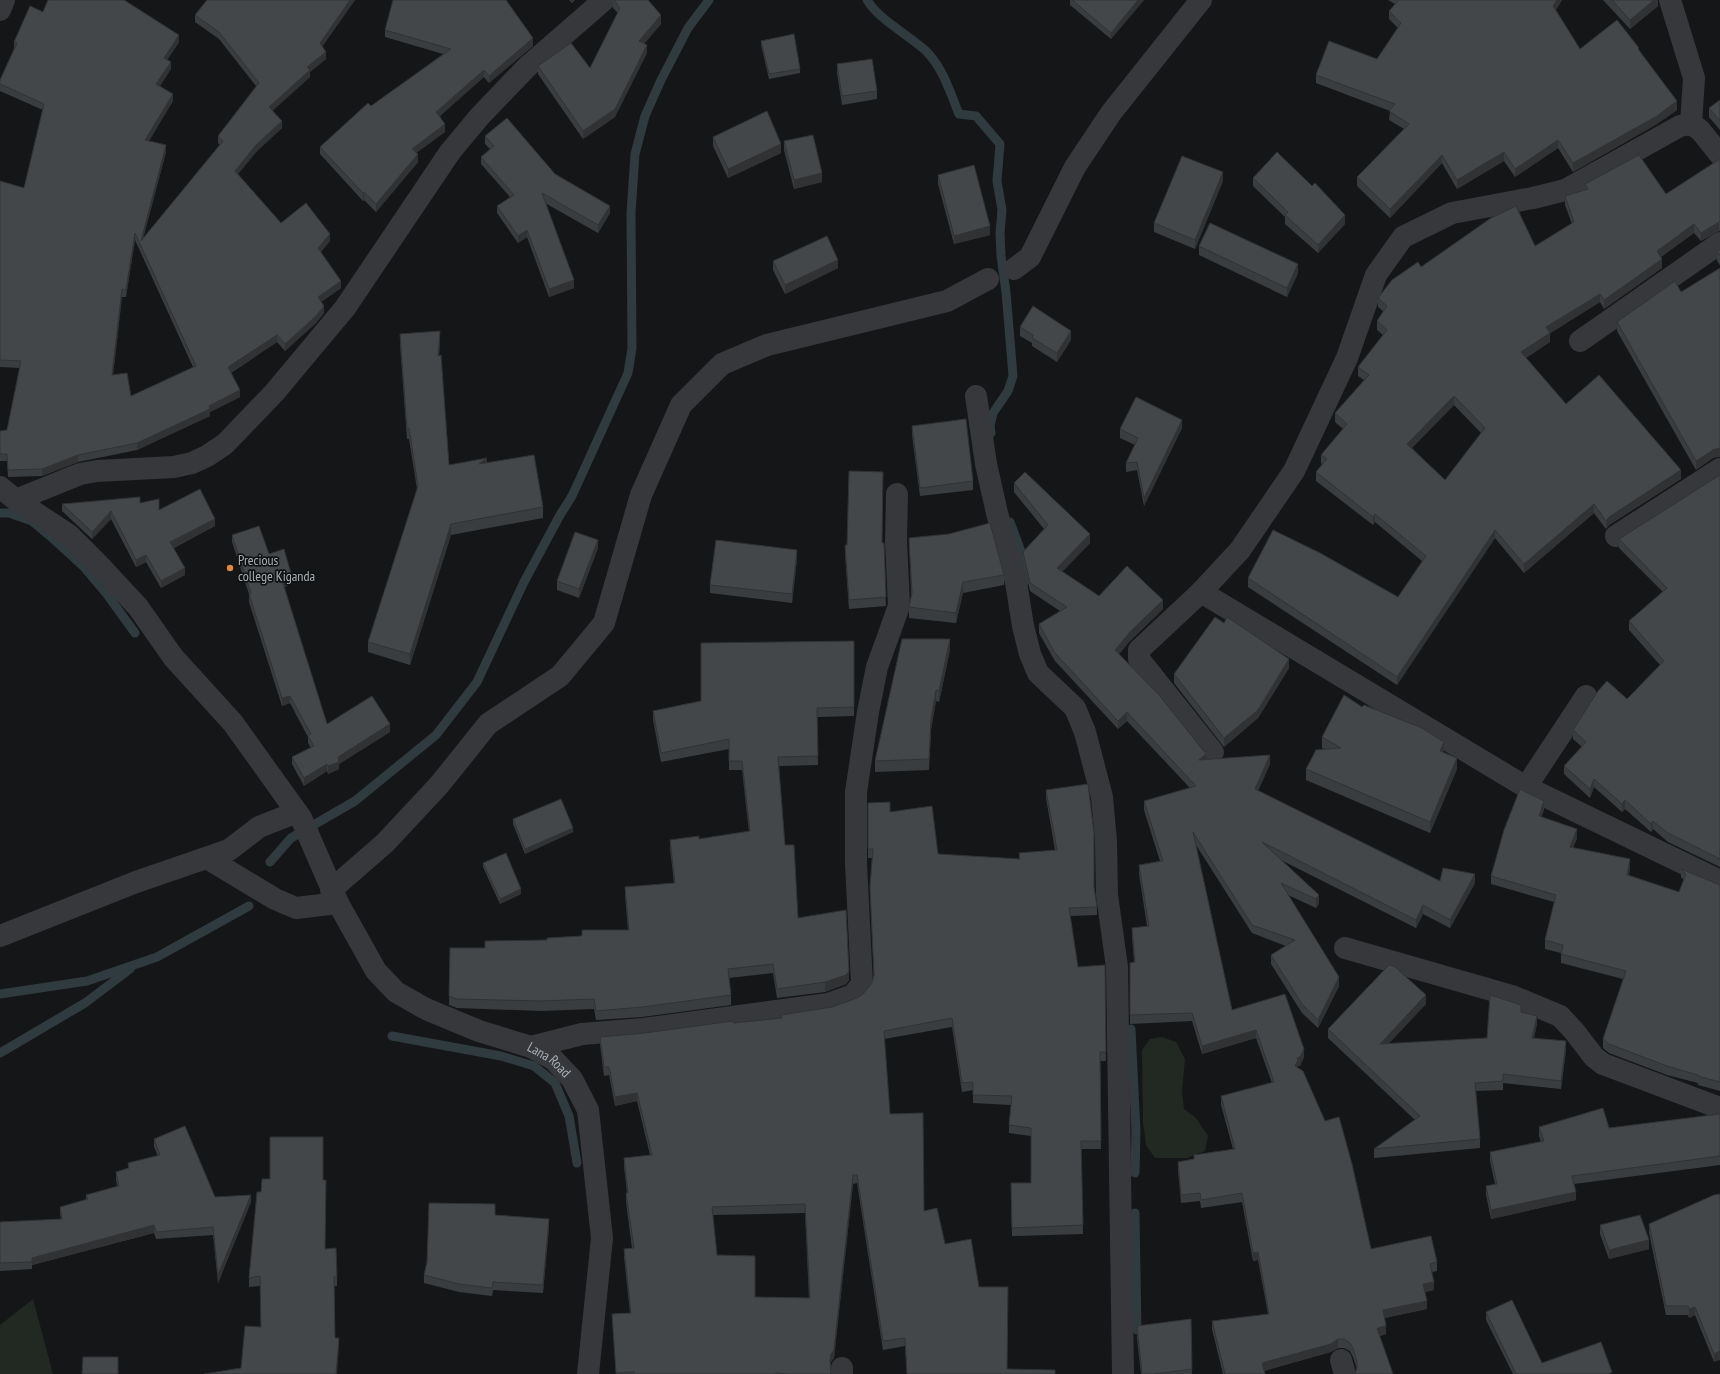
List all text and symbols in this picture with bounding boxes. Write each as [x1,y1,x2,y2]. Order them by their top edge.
place label: Precious college Kiganda [238,551,315,585]
marker: Precious college Kiganda [225,563,235,573]
street label: Lana Road [524,1038,575,1081]

